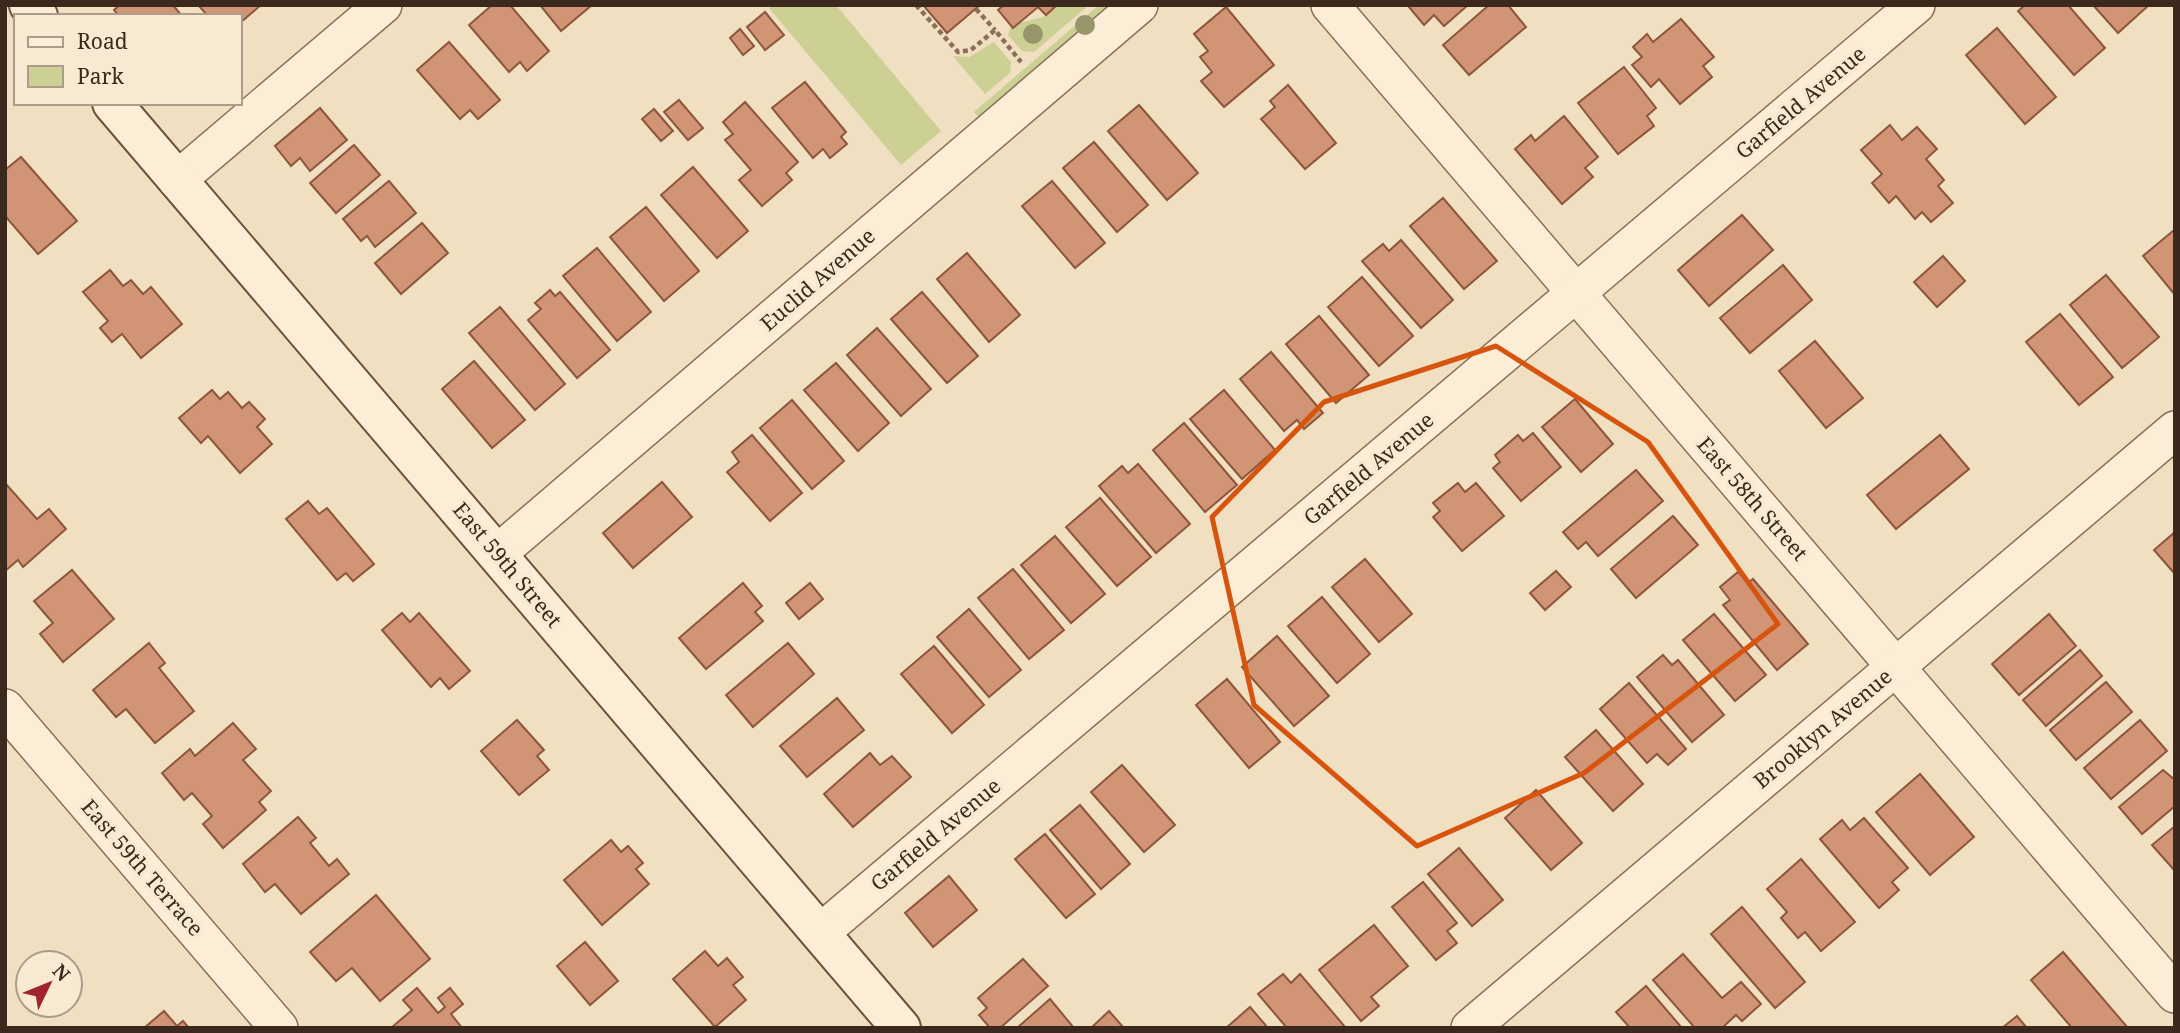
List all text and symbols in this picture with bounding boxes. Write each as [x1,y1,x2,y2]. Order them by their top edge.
legend [14,14,242,105]
text: Road [77,27,128,55]
street label: Garfield Avenue [1729,40,1871,165]
text: Park [77,62,124,90]
street label: Euclid Avenue [754,222,881,337]
street label: Garfield Avenue [1297,406,1439,531]
street label: East 58th Street [1691,430,1814,566]
street label: East 59th Street [447,496,568,633]
street label: Brooklyn Avenue [1747,662,1897,794]
street label: Garfield Avenue [864,772,1006,897]
street label: East 59th Terrace [76,793,210,942]
north arrow [14,949,84,1019]
text: N [47,958,76,987]

